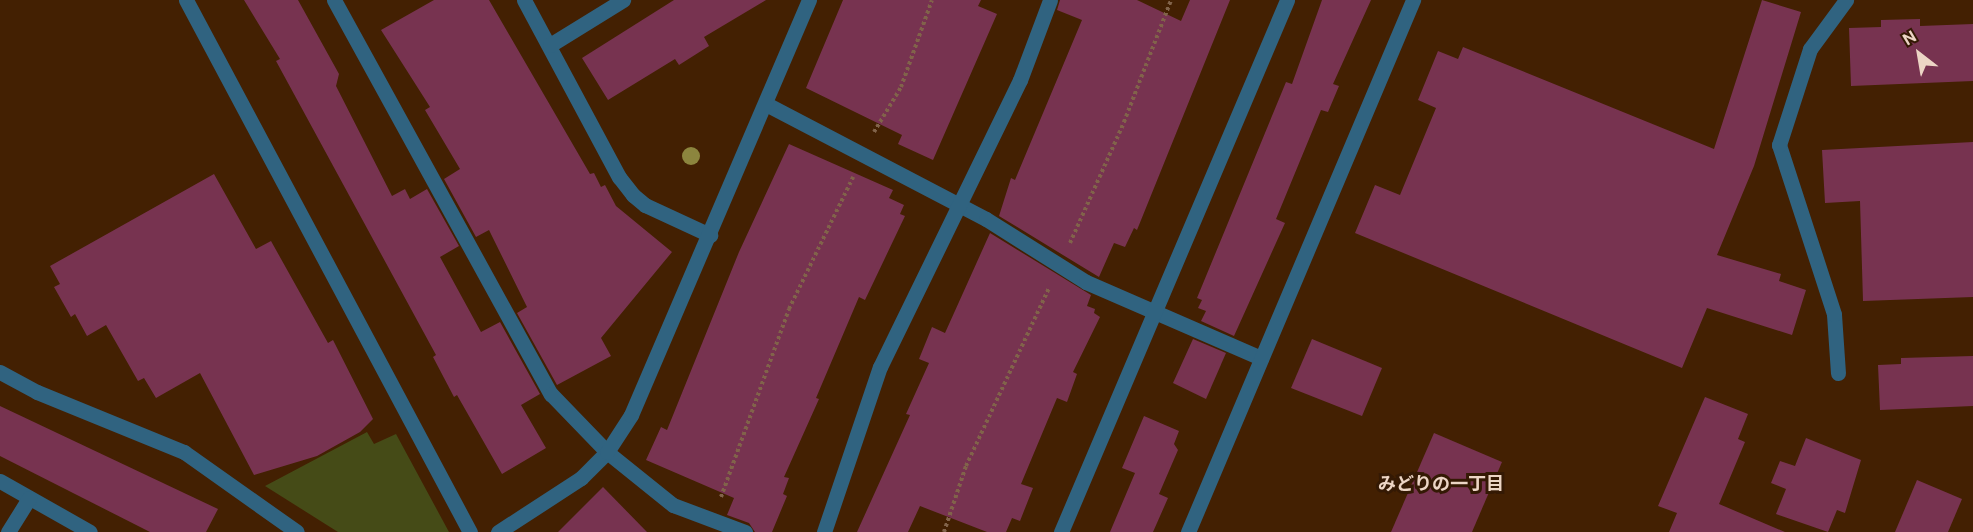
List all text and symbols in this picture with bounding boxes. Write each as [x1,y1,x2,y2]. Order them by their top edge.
north arrow [1889,24,1949,84]
text: N [1899,27,1920,50]
district label: みどりの一丁目 [1378,473,1504,495]

